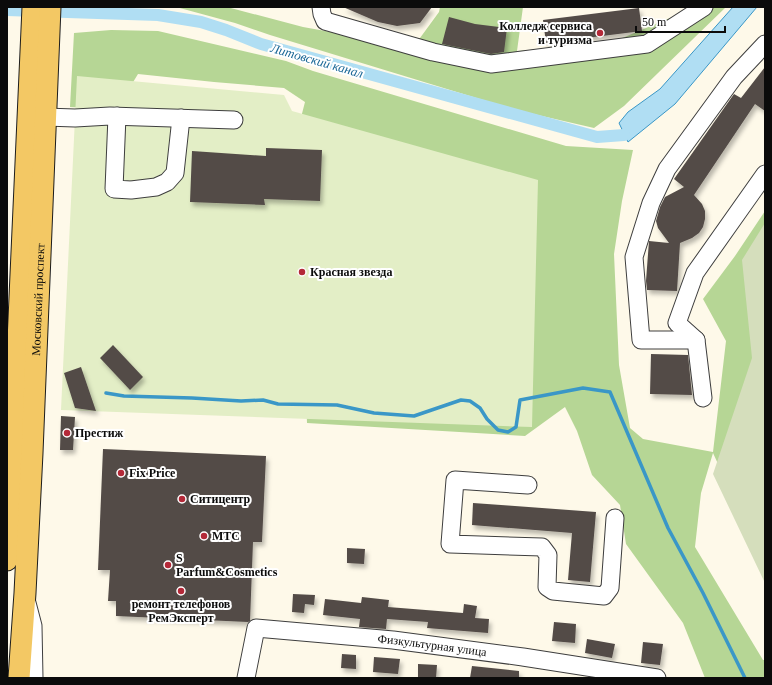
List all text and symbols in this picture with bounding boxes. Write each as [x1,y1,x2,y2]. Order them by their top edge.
scale bar [636,8,725,34]
text: 50 m [642,15,667,29]
place label: Колледж сервиса и туризма [499,19,592,47]
marker: Колледж сервиса и туризма [595,28,605,38]
water label: Литовский канал [268,40,365,81]
street label: Московский проспект [29,242,47,356]
place label: Красная звезда [310,265,392,279]
marker: Красная звезда [297,267,307,277]
place label: Престиж [75,426,124,440]
marker: Престиж [62,428,72,438]
place label: Fix Price [129,466,176,480]
marker: Fix Price [116,468,126,478]
place label: Ситицентр [190,492,251,506]
marker: Ситицентр [177,494,187,504]
place label: МТС [212,529,240,543]
marker: МТС [199,531,209,541]
place label: S Parfum&Cosmetics [176,551,278,579]
marker: S Parfum&Cosmetics [163,560,173,570]
marker: ремонт телефонов РемЭксперт [176,586,186,596]
place label: ремонт телефонов РемЭксперт [132,597,231,625]
street label: Физкультурная улица [377,632,488,659]

